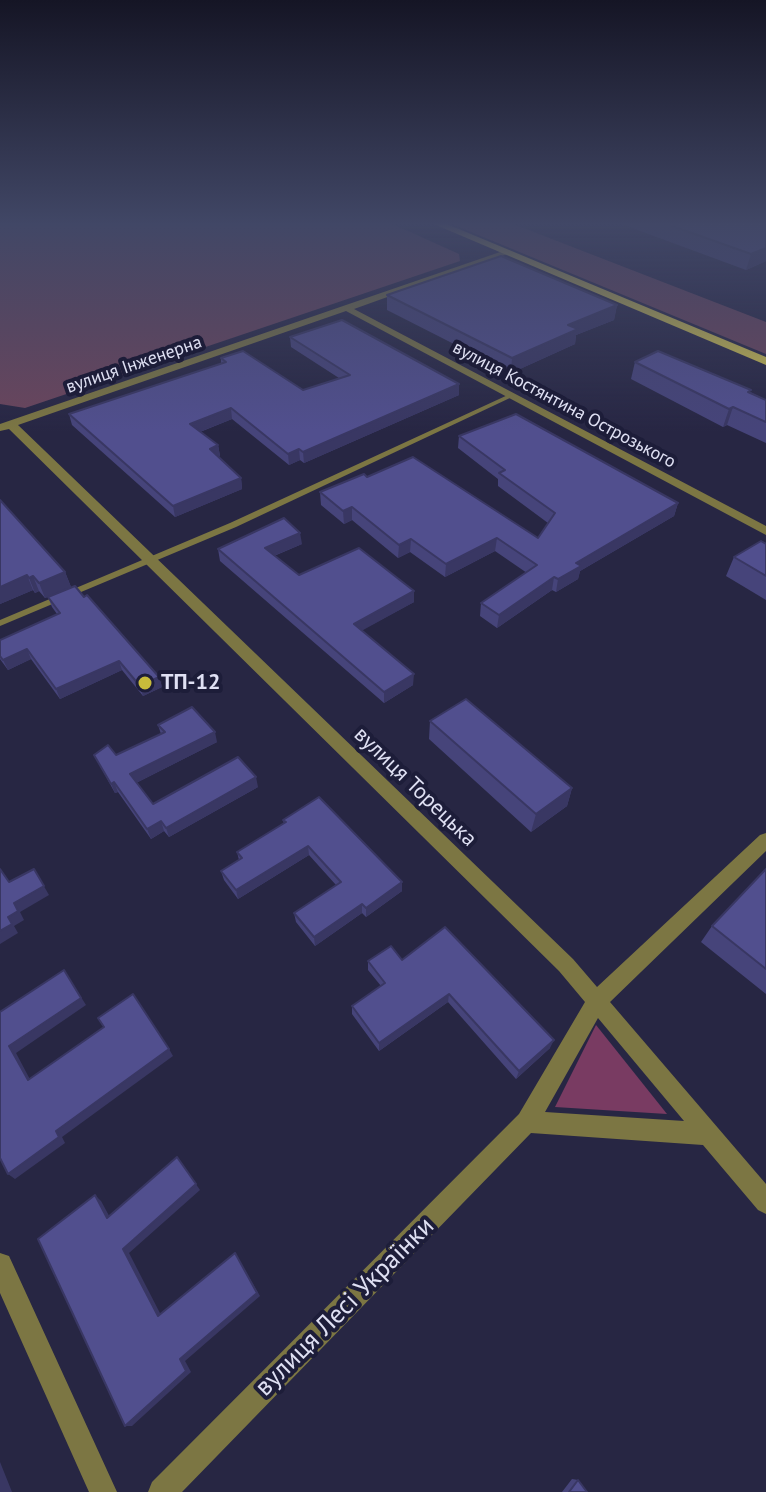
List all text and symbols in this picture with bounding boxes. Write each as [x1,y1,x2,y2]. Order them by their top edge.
street label: вулиця Інженерна [63,332,205,398]
street label: вулиця Костянтина Острозького [449,337,679,473]
place label: ТП-12 [161,670,220,696]
marker: ТП-12 [136,674,154,692]
street label: вулиця Торецька [348,722,482,852]
street label: вулиця Лесі Українки [249,1211,441,1403]

